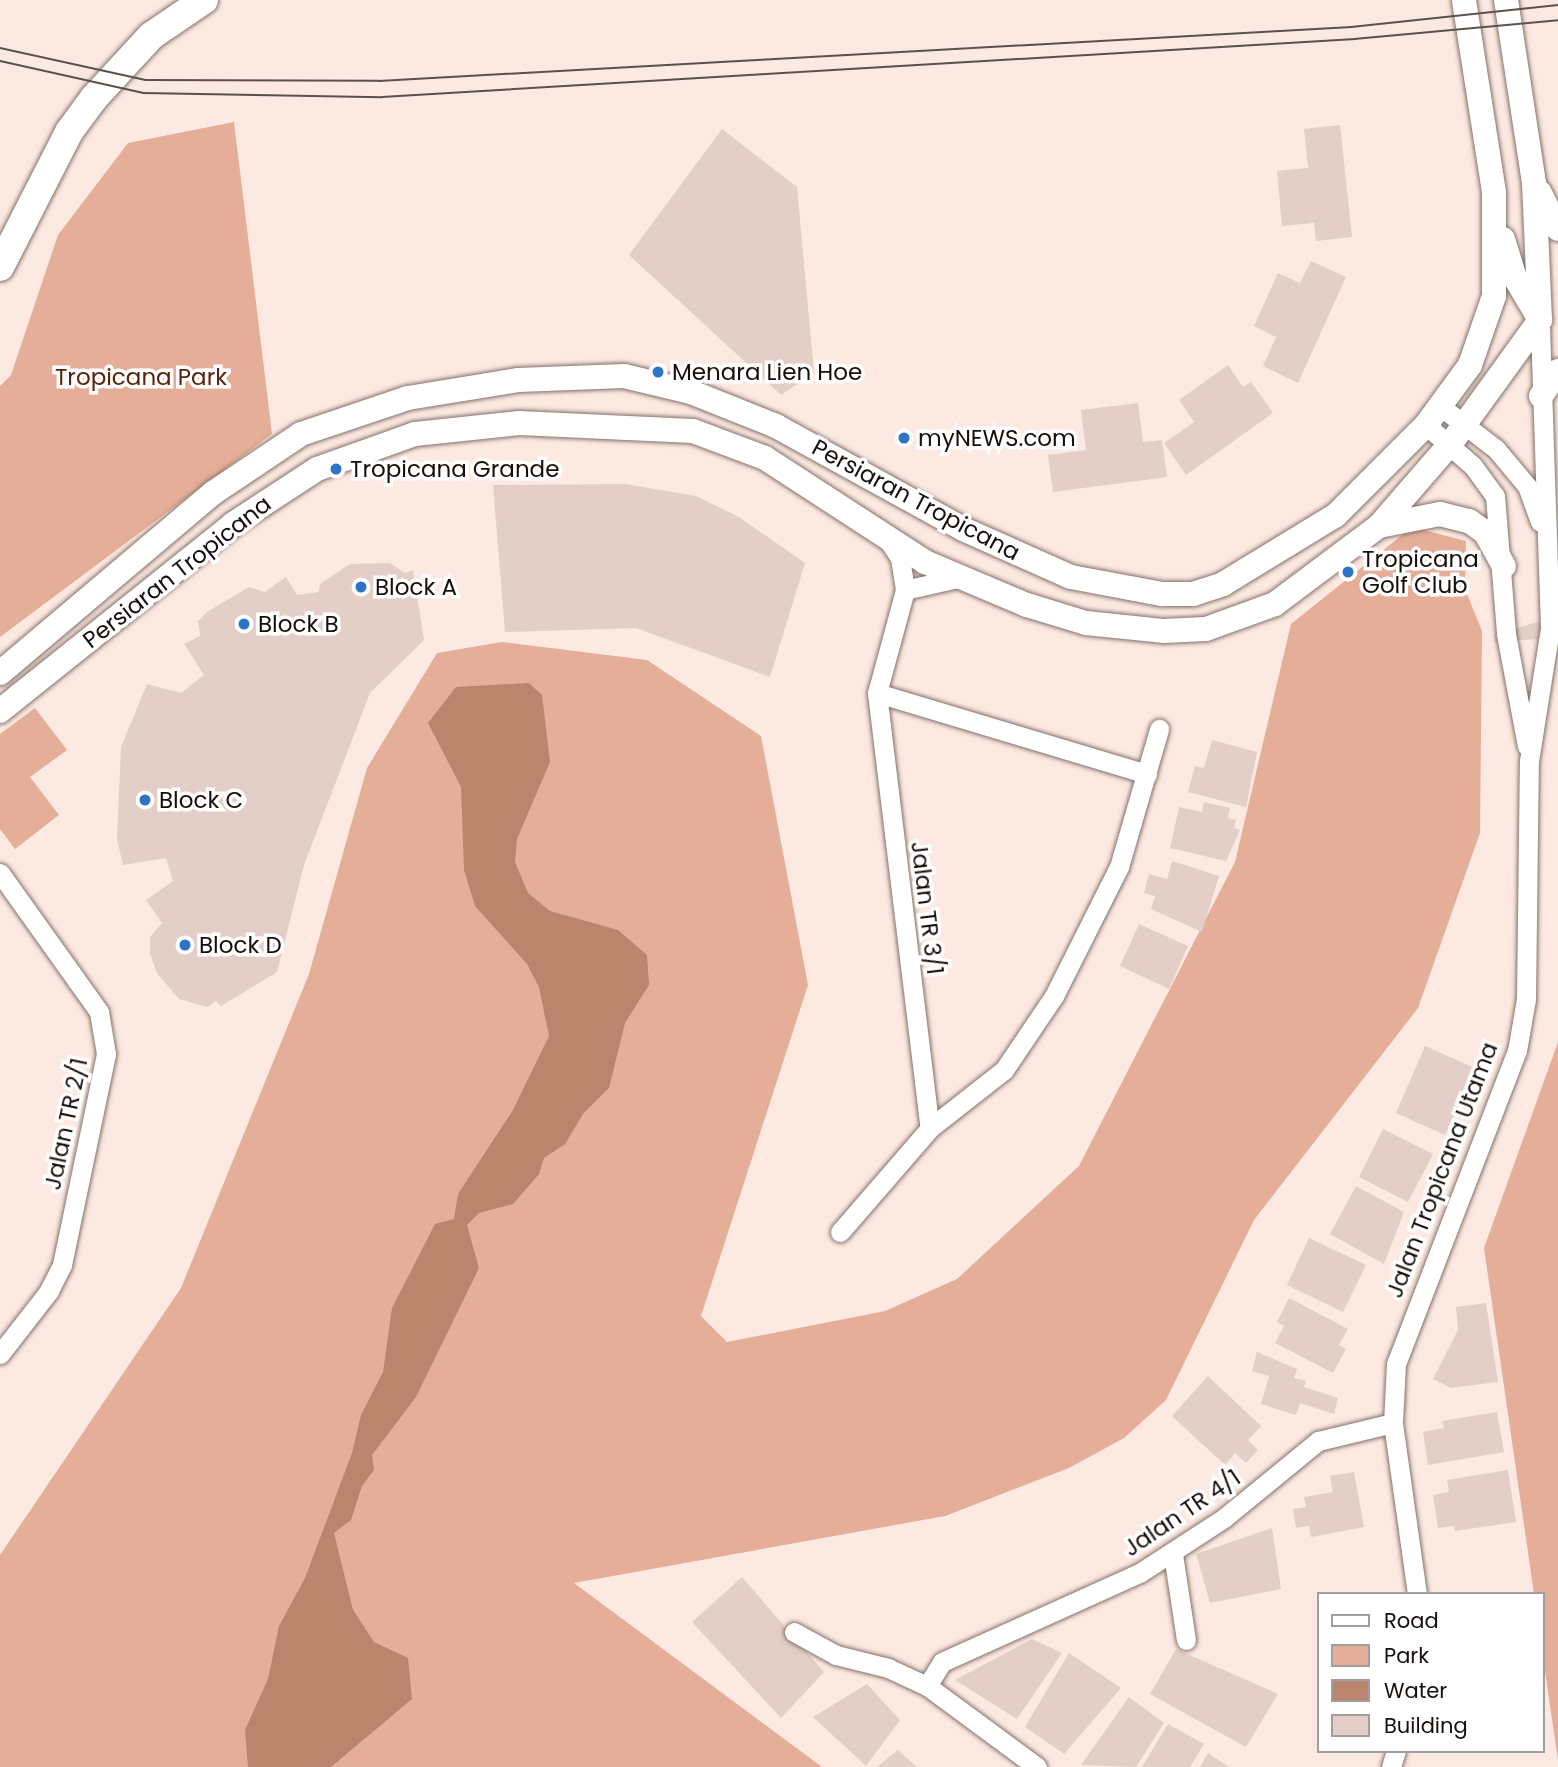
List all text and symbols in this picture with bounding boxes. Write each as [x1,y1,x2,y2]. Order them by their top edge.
place label: Menara Lien Hoe [672,358,862,386]
park label: Tropicana Park [55,363,227,391]
marker: Menara Lien Hoe [650,364,666,380]
place label: myNEWS.com [918,424,1076,452]
marker: myNEWS.com [896,430,912,446]
street label: Persiaran Tropicana [808,434,1024,566]
place label: Tropicana Grande [350,455,559,483]
marker: Tropicana Grande [328,461,344,477]
street label: Persiaran Tropicana [77,490,277,654]
place label: Tropicana Golf Club [1362,545,1479,599]
marker: Tropicana Golf Club [1340,564,1356,580]
place label: Block A [375,573,457,601]
marker: Block A [353,579,369,595]
place label: Block B [258,610,339,638]
marker: Block B [236,616,252,632]
place label: Block C [159,786,243,814]
marker: Block C [137,792,153,808]
street label: Jalan TR 3/1 [905,840,949,976]
place label: Block D [199,931,282,959]
marker: Block D [177,937,193,953]
street label: Jalan Tropicana Utama [1380,1038,1504,1302]
street label: Jalan TR 2/1 [39,1056,93,1192]
street label: Jalan TR 4/1 [1118,1464,1246,1562]
legend [1316,1592,1544,1753]
text: Road [1384,1606,1439,1635]
text: Park [1384,1641,1429,1670]
text: Water [1384,1676,1447,1705]
text: Building [1384,1711,1468,1740]

